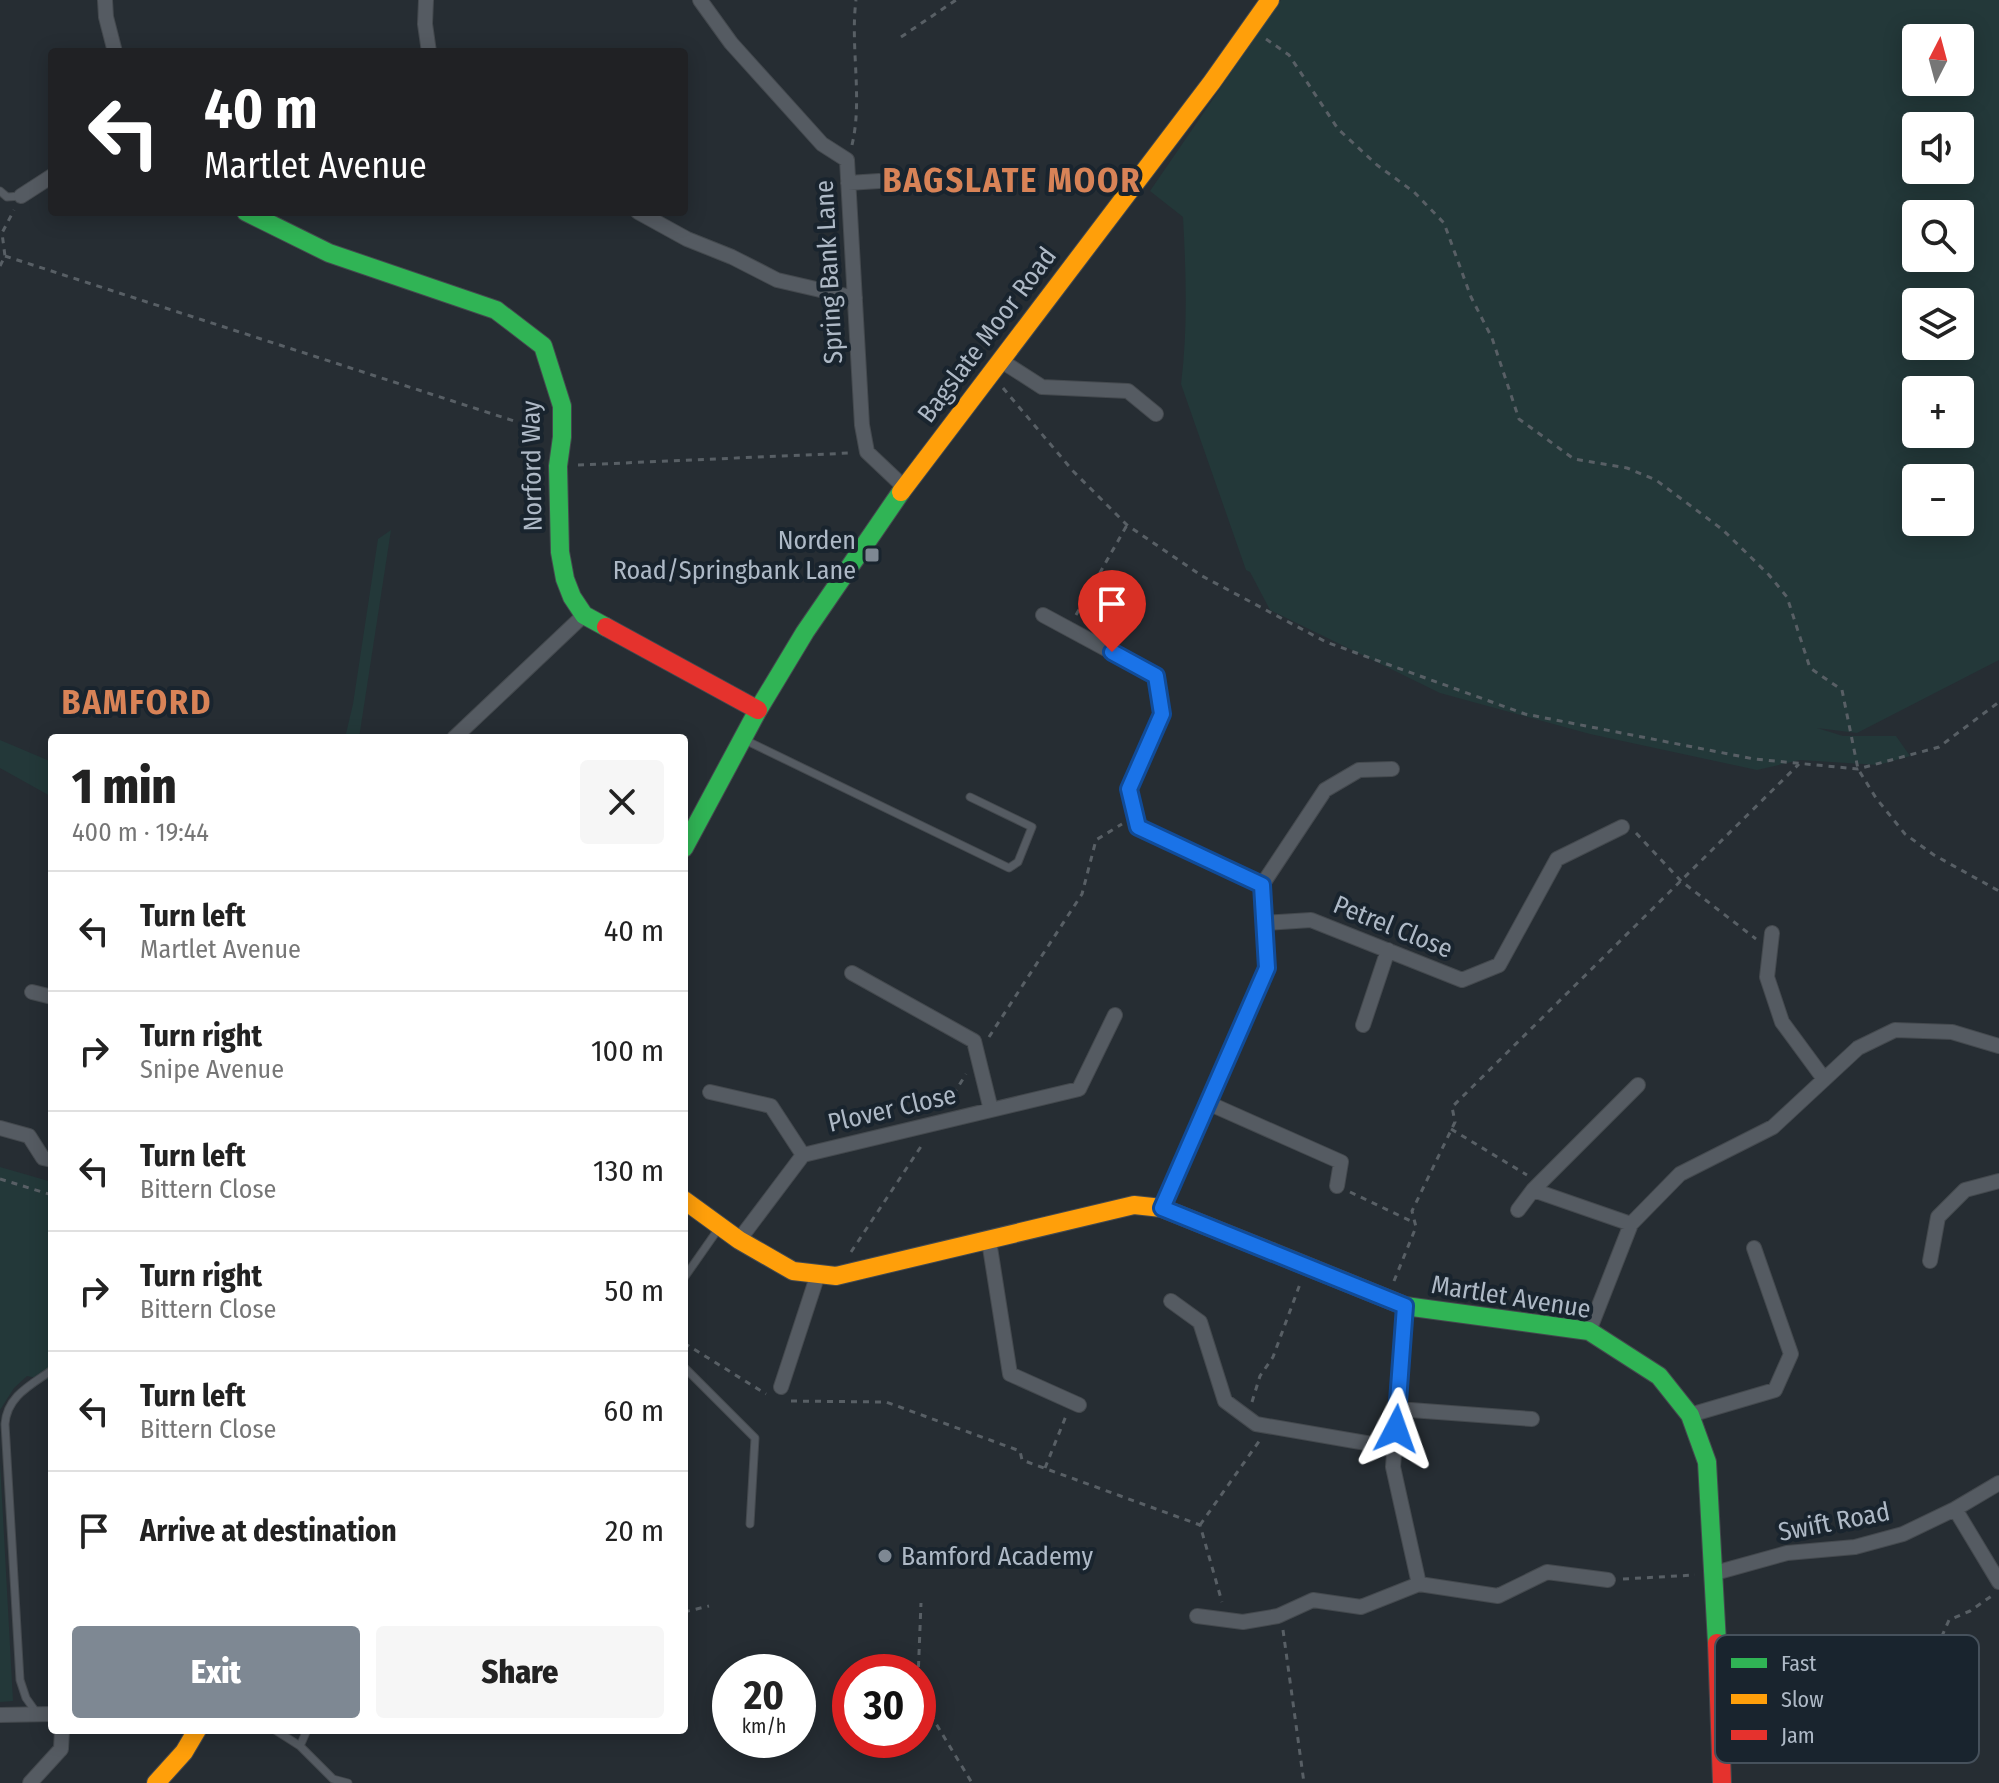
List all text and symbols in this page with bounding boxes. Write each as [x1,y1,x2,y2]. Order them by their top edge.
north arrow [1902,24,1974,96]
map controls [1902,24,1974,536]
text: 40 m [204,76,318,143]
icon: left [72,80,176,184]
button: sound [1902,112,1974,184]
text: Martlet Avenue [204,144,427,188]
district label: BAGSLATE MOOR [882,160,1142,201]
street label: Spring Bank Lane [809,179,849,365]
button: search [1902,200,1974,272]
street label: Bagslate Moor Road [911,241,1063,429]
button: layers [1902,288,1974,360]
button: + [1902,376,1974,448]
street label: Norford Way [515,400,549,532]
button: − [1902,464,1974,536]
place label: Norden Road/Springbank Lane [613,525,856,586]
marker: Norden Road/Springbank Lane [863,546,881,564]
pin [1078,570,1146,652]
icon: arrive [1090,582,1134,626]
district label: BAMFORD [62,682,212,723]
text: 1 min [72,758,176,816]
button: close [580,760,664,844]
text: 400 m · 19:44 [72,817,209,848]
street label: Petrel Close [1329,889,1457,965]
text: Turn left [140,898,246,934]
icon: left [72,909,116,953]
text: 40 m [604,913,664,949]
text: Martlet Avenue [140,934,301,965]
text: Turn right [140,1018,262,1054]
icon: right [72,1029,116,1073]
text: 100 m [591,1033,664,1069]
text: Snipe Avenue [140,1054,284,1085]
street label: Plover Close [825,1079,959,1139]
text: Turn left [140,1138,246,1174]
icon: left [72,1149,116,1193]
text: 130 m [593,1153,664,1189]
text: Bittern Close [140,1174,276,1205]
text: Turn right [140,1258,262,1294]
icon: right [72,1269,116,1313]
street label: Martlet Avenue [1429,1269,1593,1325]
text: 50 m [604,1273,664,1309]
text: Bittern Close [140,1294,276,1325]
text: Turn left [140,1378,246,1414]
position arrow [1354,1387,1438,1471]
icon: left [72,1389,116,1433]
text: 60 m [603,1393,664,1429]
text: Bittern Close [140,1414,276,1445]
street label: Swift Road [1776,1496,1892,1548]
icon: arrive [72,1509,116,1553]
text: Arrive at destination [140,1513,397,1549]
text: 20 m [605,1513,664,1549]
place label: Bamford Academy [901,1541,1094,1572]
marker: Bamford Academy [876,1547,894,1565]
button: Exit [72,1626,360,1718]
button: Share [376,1626,664,1718]
legend [1715,1635,1979,1763]
text: Fast [1781,1650,1817,1677]
speed limit sign: 30 [832,1654,936,1758]
text: 20 [744,1672,784,1720]
text: Slow [1781,1686,1824,1713]
text: km/h [742,1714,786,1738]
text: Jam [1781,1722,1815,1749]

